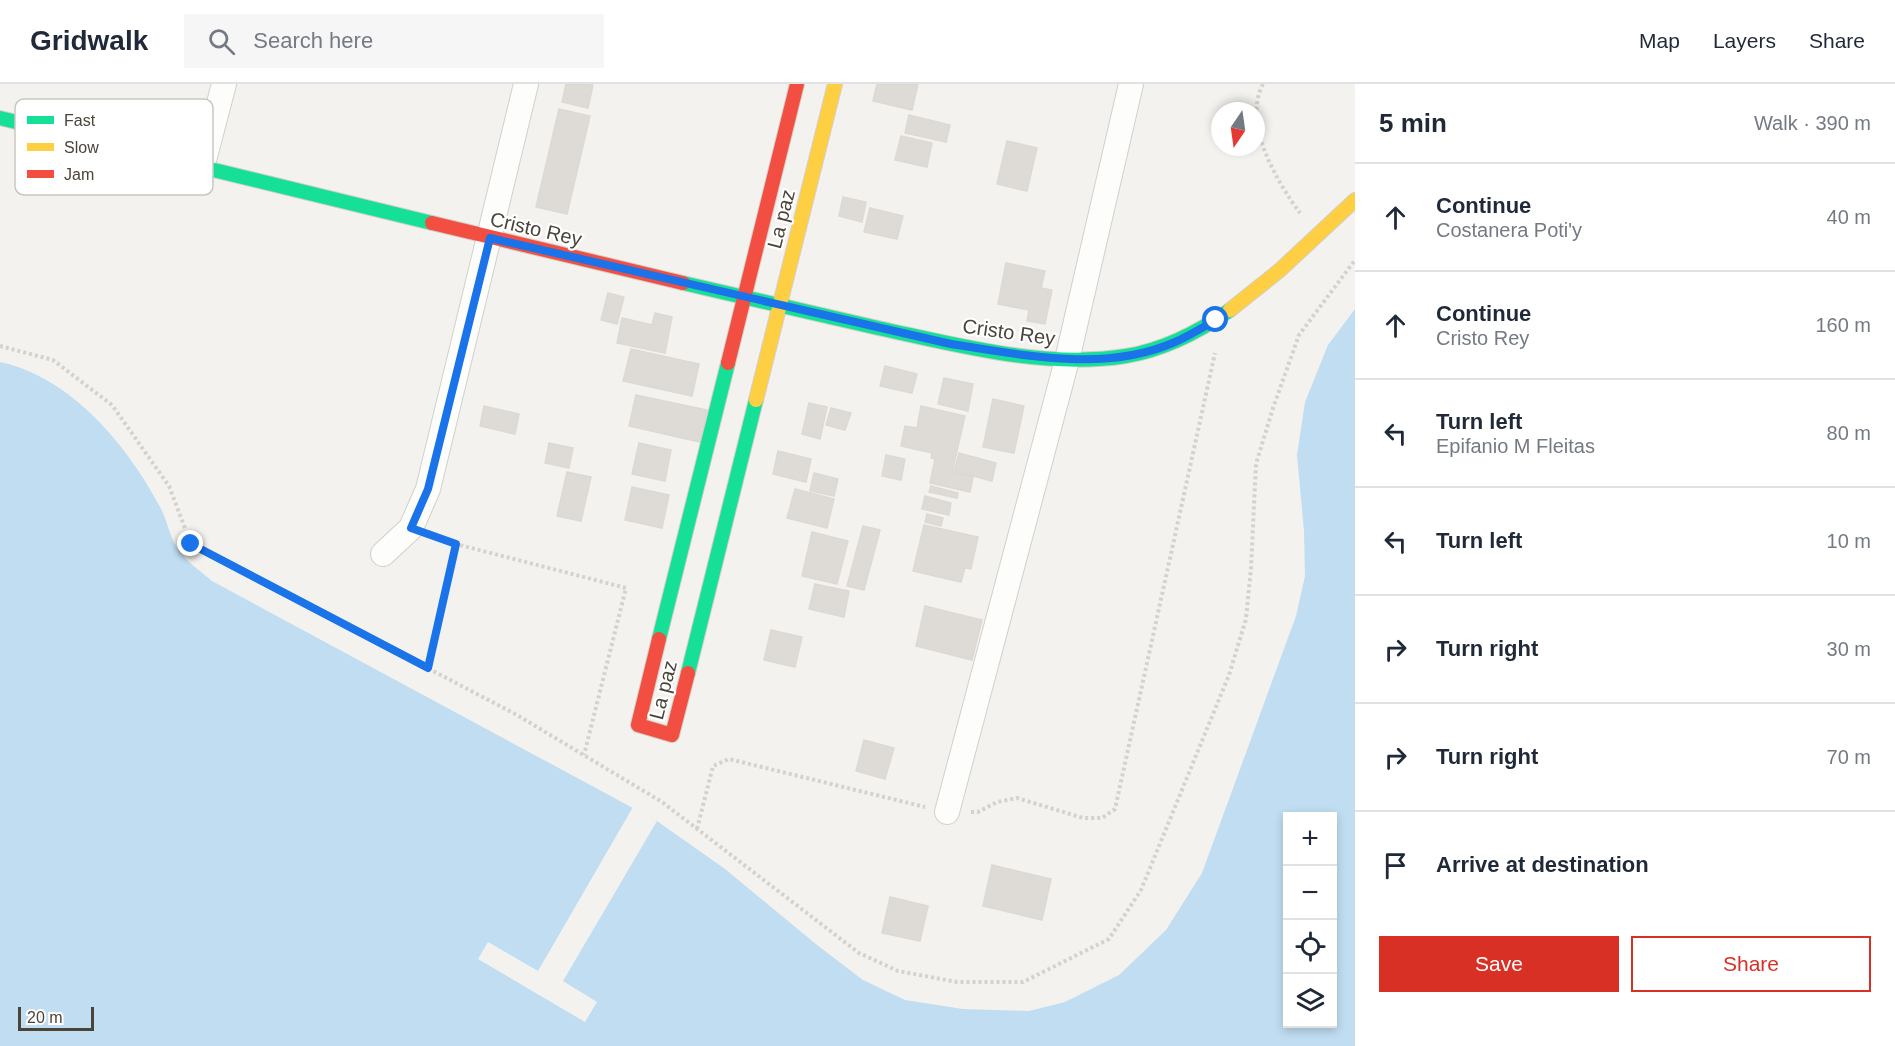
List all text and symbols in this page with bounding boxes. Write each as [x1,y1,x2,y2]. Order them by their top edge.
search box [184,14,604,68]
text: Gridwalk [30,25,148,56]
icon: search [205,25,238,58]
text: Search here [253,28,373,53]
text: Map [1639,29,1680,52]
text: Layers [1713,29,1776,52]
text: Share [1809,29,1865,52]
legend [15,99,213,195]
north arrow [1211,102,1265,156]
text: 5 min [1379,108,1447,138]
text: Fast [64,112,96,129]
text: Walk · 390 m [1754,112,1871,134]
text: Slow [64,139,99,156]
text: Jam [64,166,94,183]
street label: La paz [763,187,799,251]
text: Continue [1436,193,1531,218]
icon: ahead [1379,201,1412,234]
text: 40 m [1827,206,1871,228]
street label: Cristo Rey [488,208,584,250]
text: Costanera Poti'y [1436,219,1582,241]
text: Continue [1436,301,1531,326]
route start [1202,306,1228,332]
icon: ahead [1379,309,1412,342]
text: 160 m [1815,314,1871,336]
street label: Cristo Rey [961,315,1057,349]
text: Cristo Rey [1436,327,1529,349]
text: Turn left [1436,409,1522,434]
icon: left [1379,417,1412,450]
text: 80 m [1827,422,1871,444]
text: Epifanio M Fleitas [1436,435,1595,457]
icon: left [1379,525,1412,558]
text: Turn left [1436,528,1522,553]
route end [177,530,203,556]
text: 10 m [1827,530,1871,552]
icon: right [1379,633,1412,666]
text: Turn right [1436,636,1538,661]
text: 30 m [1827,638,1871,660]
street label: La paz [645,658,681,722]
icon: right [1379,741,1412,774]
text: Turn right [1436,744,1538,769]
text: 70 m [1827,746,1871,768]
map controls [1283,812,1337,1028]
button: + [1283,812,1337,866]
icon: arrive [1379,849,1412,882]
text: Arrive at destination [1436,852,1649,877]
button: − [1283,866,1337,920]
button: locate [1283,920,1337,974]
button: Save [1379,936,1619,992]
button: Share [1631,936,1871,992]
button: layers [1283,974,1337,1028]
scale bar [18,1004,94,1032]
text: 20 m [27,1009,63,1026]

